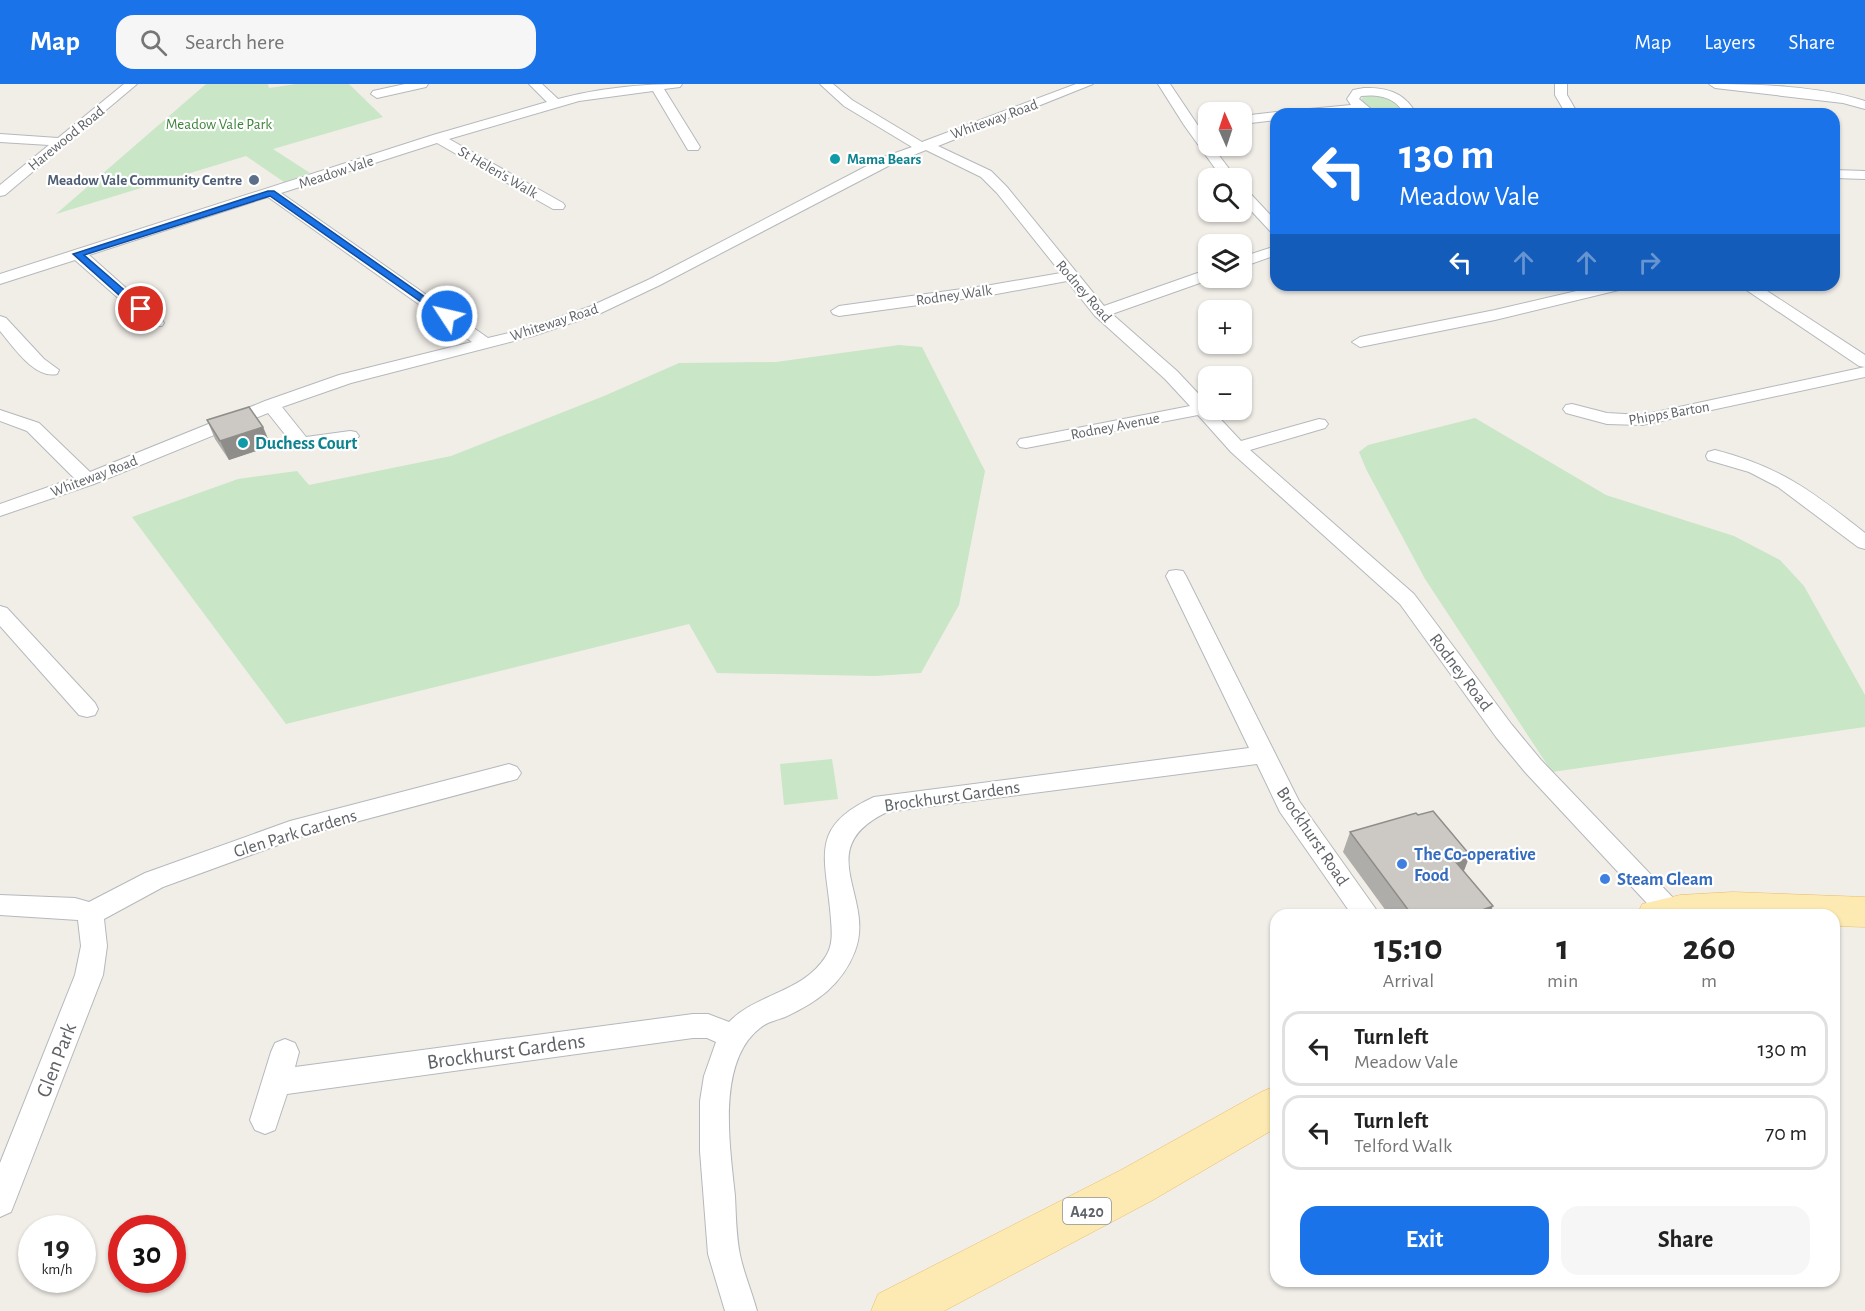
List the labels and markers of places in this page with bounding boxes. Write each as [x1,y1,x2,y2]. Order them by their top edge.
marker: Mama Bears [828,152,842,166]
place label: Mama Bears [847,152,922,167]
place label: Meadow Vale Community Centre [47,173,242,188]
marker: Meadow Vale Community Centre [247,173,261,187]
pin [115,283,166,334]
place label: Duchess Court [255,435,357,453]
marker: Duchess Court [236,436,250,450]
place label: The Co-operative Food [1414,846,1536,885]
marker: The Co-operative Food [1395,857,1409,871]
place label: Steam Gleam [1617,871,1713,889]
marker: Steam Gleam [1598,872,1612,886]

